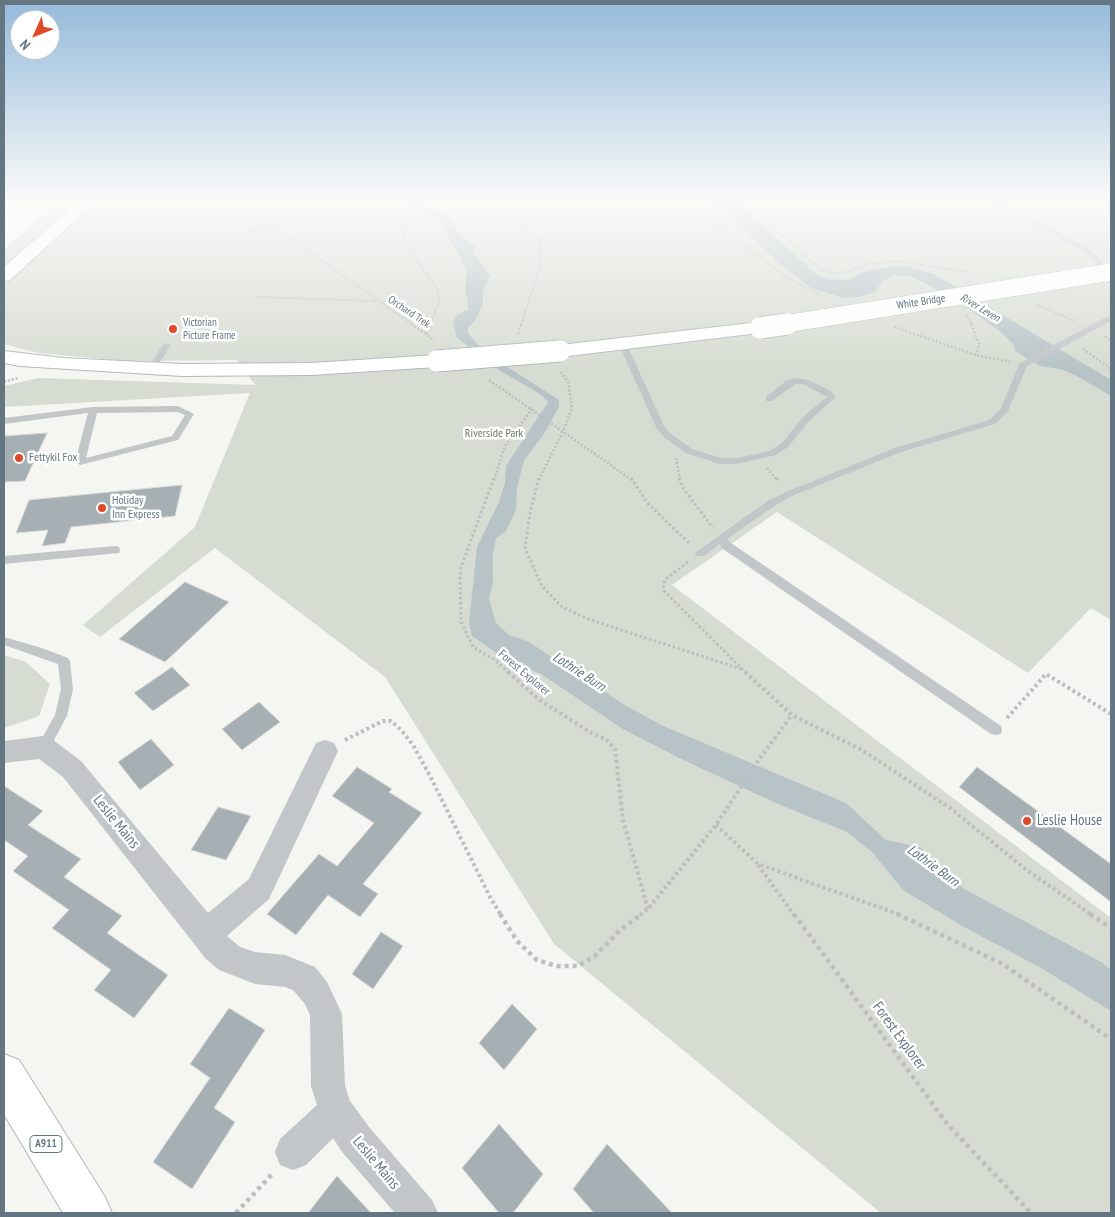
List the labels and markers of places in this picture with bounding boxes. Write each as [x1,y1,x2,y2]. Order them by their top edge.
place label: Victorian Picture Frame [183,316,236,342]
marker: Victorian Picture Frame [167,323,179,335]
place label: Fettykil Fox [29,451,77,465]
marker: Fettykil Fox [13,452,25,464]
place label: Holiday Inn Express [112,494,160,522]
marker: Holiday Inn Express [96,502,108,514]
place label: Leslie House [1037,812,1102,830]
marker: Leslie House [1021,815,1033,827]

